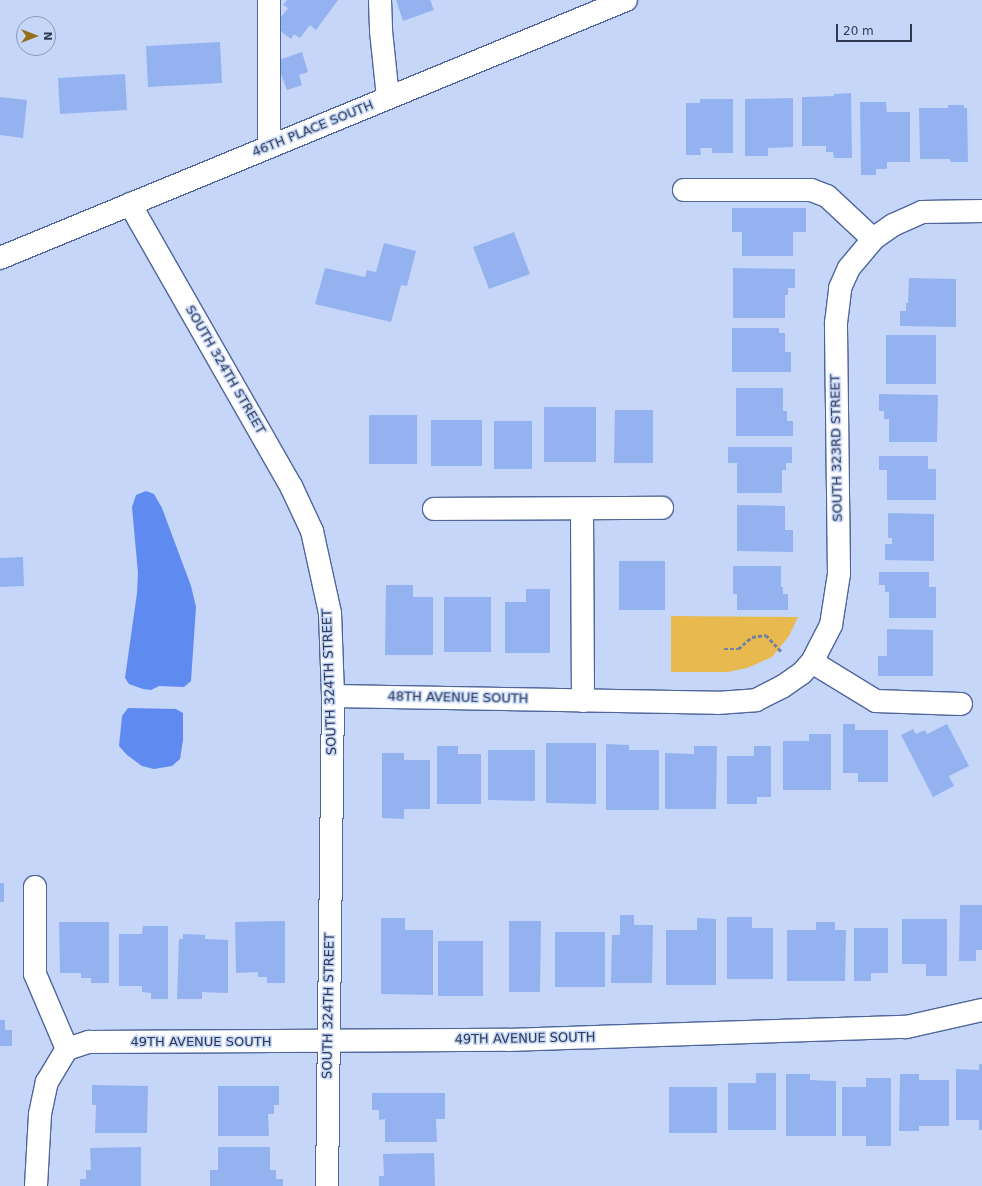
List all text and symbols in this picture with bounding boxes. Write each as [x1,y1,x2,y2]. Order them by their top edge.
north arrow [16,16,56,56]
scale bar [838,16,914,42]
text: 20 m [843,24,874,38]
text: N [41,31,54,41]
street label: 46TH PLACE SOUTH [250,97,376,161]
street label: SOUTH 324TH STREET [182,303,268,437]
street label: SOUTH 323RD STREET [828,374,846,522]
street label: SOUTH 324TH STREET [320,609,340,755]
street label: 48TH AVENUE SOUTH [387,689,529,707]
street label: SOUTH 324TH STREET [320,933,338,1079]
street label: 49TH AVENUE SOUTH [454,1030,596,1048]
street label: 49TH AVENUE SOUTH [131,1034,271,1050]

